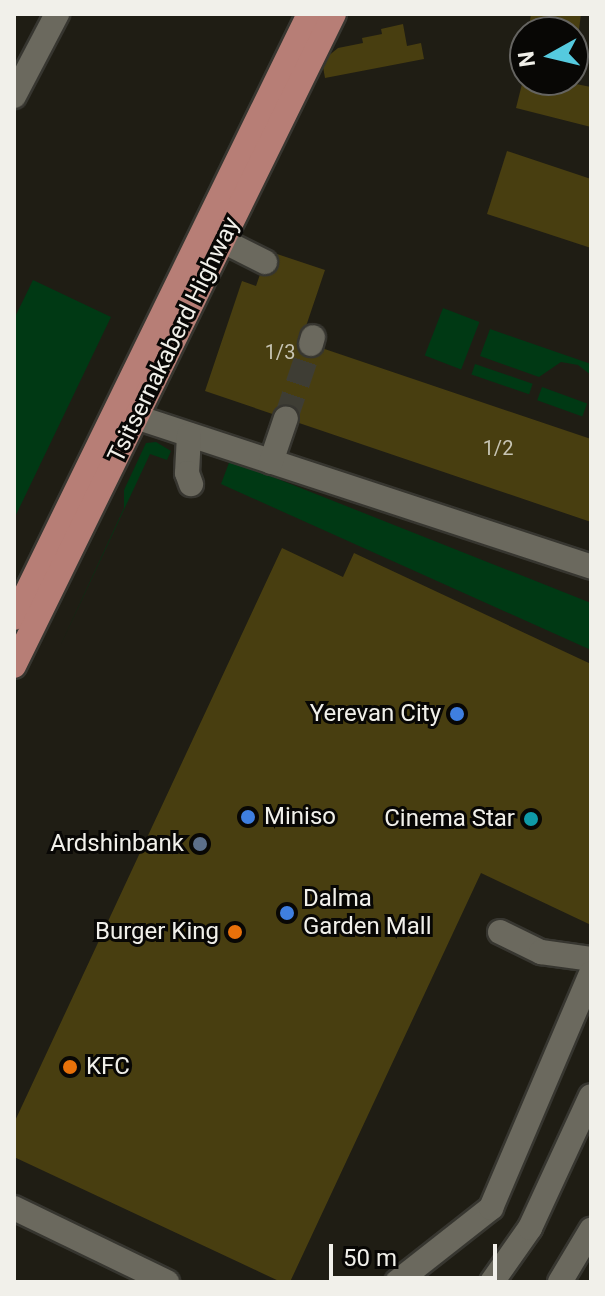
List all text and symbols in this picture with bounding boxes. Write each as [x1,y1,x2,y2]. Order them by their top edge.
north arrow [509,16,589,96]
text: N [513,50,540,69]
street label: Tsitsernakaberd Highway [102,213,246,467]
house number: 1/3 [265,340,295,364]
house number: 1/2 [483,436,513,460]
place label: Yerevan City [310,700,441,728]
marker: Yerevan City [448,705,466,723]
place label: Miniso [264,803,336,831]
place label: Cinema Star [384,805,515,833]
marker: Miniso [239,808,257,826]
marker: Cinema Star [522,810,540,828]
place label: Ardshinbank [50,830,184,858]
marker: Ardshinbank [191,835,209,853]
place label: Dalma Garden Mall [303,885,431,941]
marker: Dalma Garden Mall [278,904,296,922]
place label: Burger King [95,918,219,946]
marker: Burger King [226,923,244,941]
place label: KFC [86,1053,130,1081]
marker: KFC [61,1058,79,1076]
scale bar [333,1228,501,1278]
text: 50 m [343,1244,397,1272]

